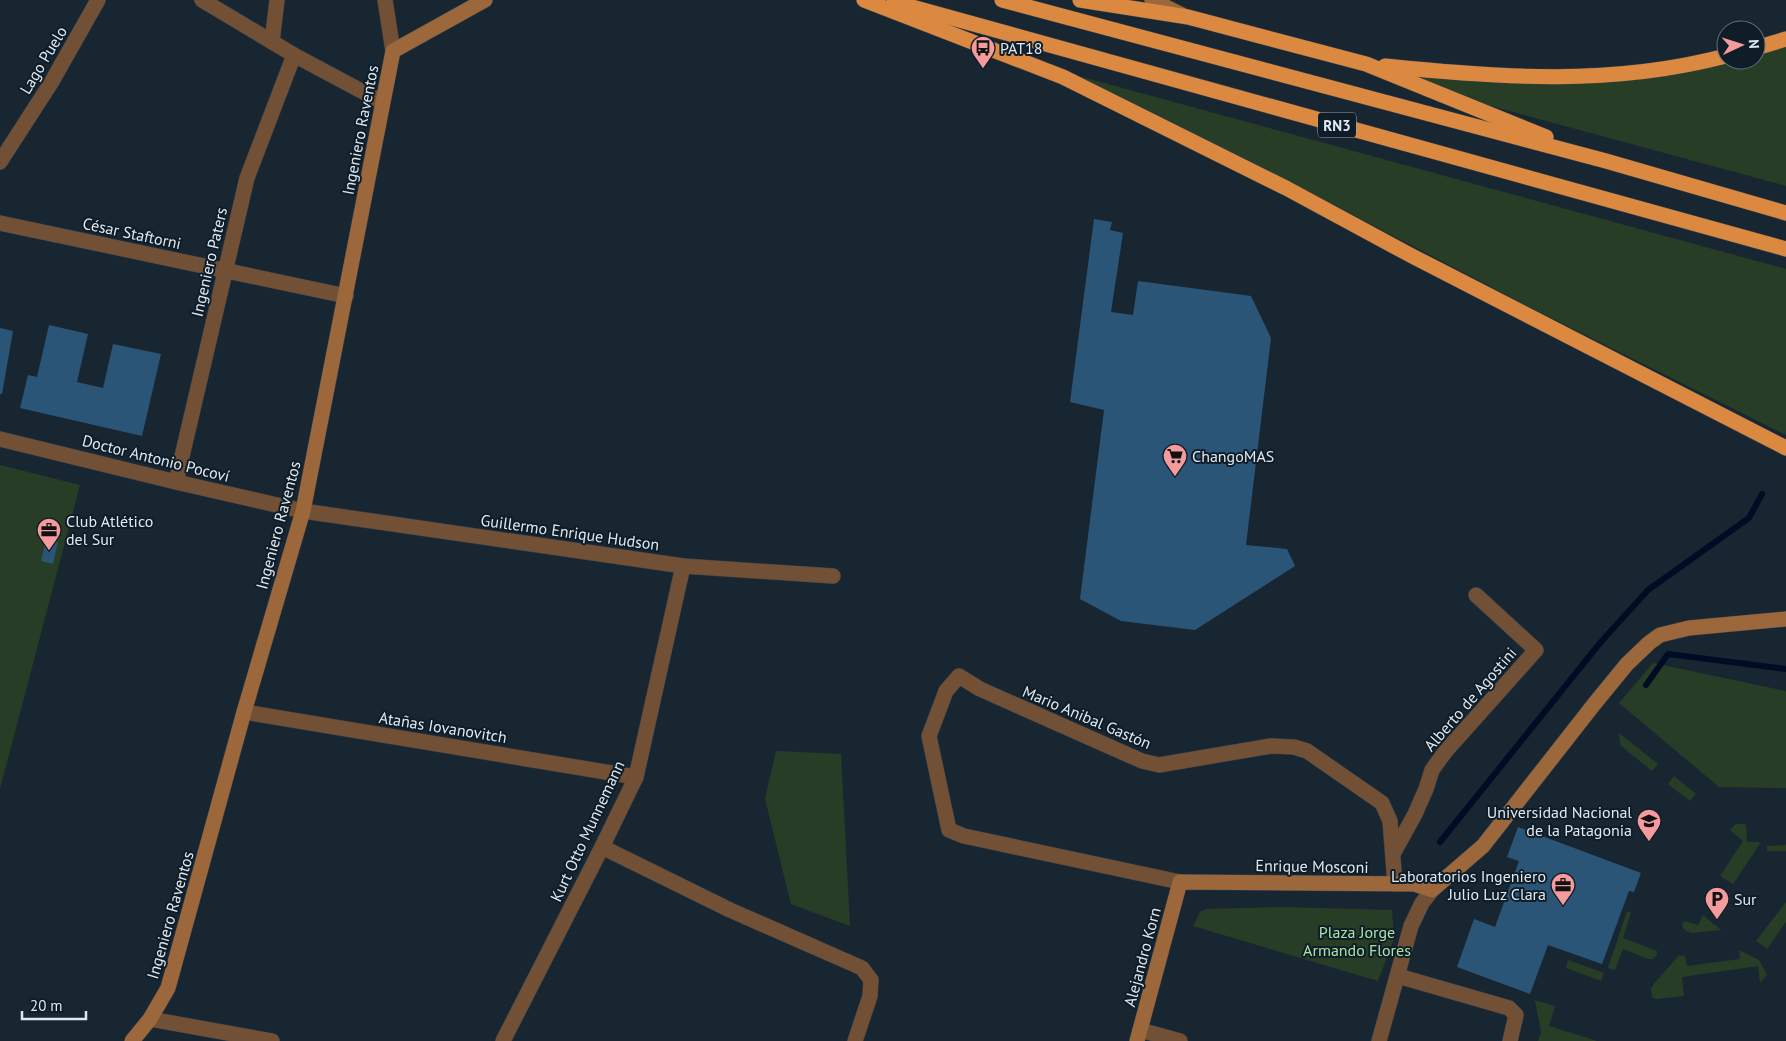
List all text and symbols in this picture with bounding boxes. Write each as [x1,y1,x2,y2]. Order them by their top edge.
north arrow [1716,20,1766,70]
street label: Lago Puelo [15,22,71,98]
bus stop icon: PAT18 [970,35,996,69]
place label: PAT18 [1000,38,1043,58]
text: N [1745,39,1763,49]
street label: Ingeniero Raventos [338,63,382,197]
road number: RN3 [1318,112,1356,138]
street label: Ingeniero Paters [187,205,231,319]
street label: César Staftorni [81,213,183,253]
street label: Doctor Antonio Pocoví [80,430,232,486]
supermarket icon: ChangoMAS [1162,443,1188,477]
place label: ChangoMAS [1192,446,1274,466]
street label: Ingeniero Raventos [251,458,305,591]
street label: Guillermo Enrique Hudson [479,510,661,554]
place label: Club Atlético del Sur [66,511,153,549]
office icon: Club Atlético del Sur [36,517,62,551]
street label: Alberto de Agostini [1419,643,1521,755]
street label: Mario Anibal Gastón [1020,681,1154,753]
street label: Atañas Iovanovitch [378,707,508,747]
street label: Kurt Otto Munnemann [546,757,628,905]
place label: Universidad Nacional de la Patagonia [1487,802,1632,840]
school or university icon: Universidad Nacional de la Patagonia [1636,808,1662,842]
street label: Ingeniero Raventos [142,849,198,981]
street label: Enrique Mosconi [1255,855,1369,877]
place label: Laboratorios Ingeniero Julio Luz Clara [1391,866,1546,904]
office icon: Laboratorios Ingeniero Julio Luz Clara [1550,872,1576,906]
parking icon: Sur [1704,886,1730,920]
place label: Sur [1734,889,1757,909]
street label: Alejandro Korn [1119,905,1165,1009]
park label: Plaza Jorge Armando Flores [1303,922,1411,960]
scale bar [22,988,86,1020]
text: 20 m [30,996,63,1015]

